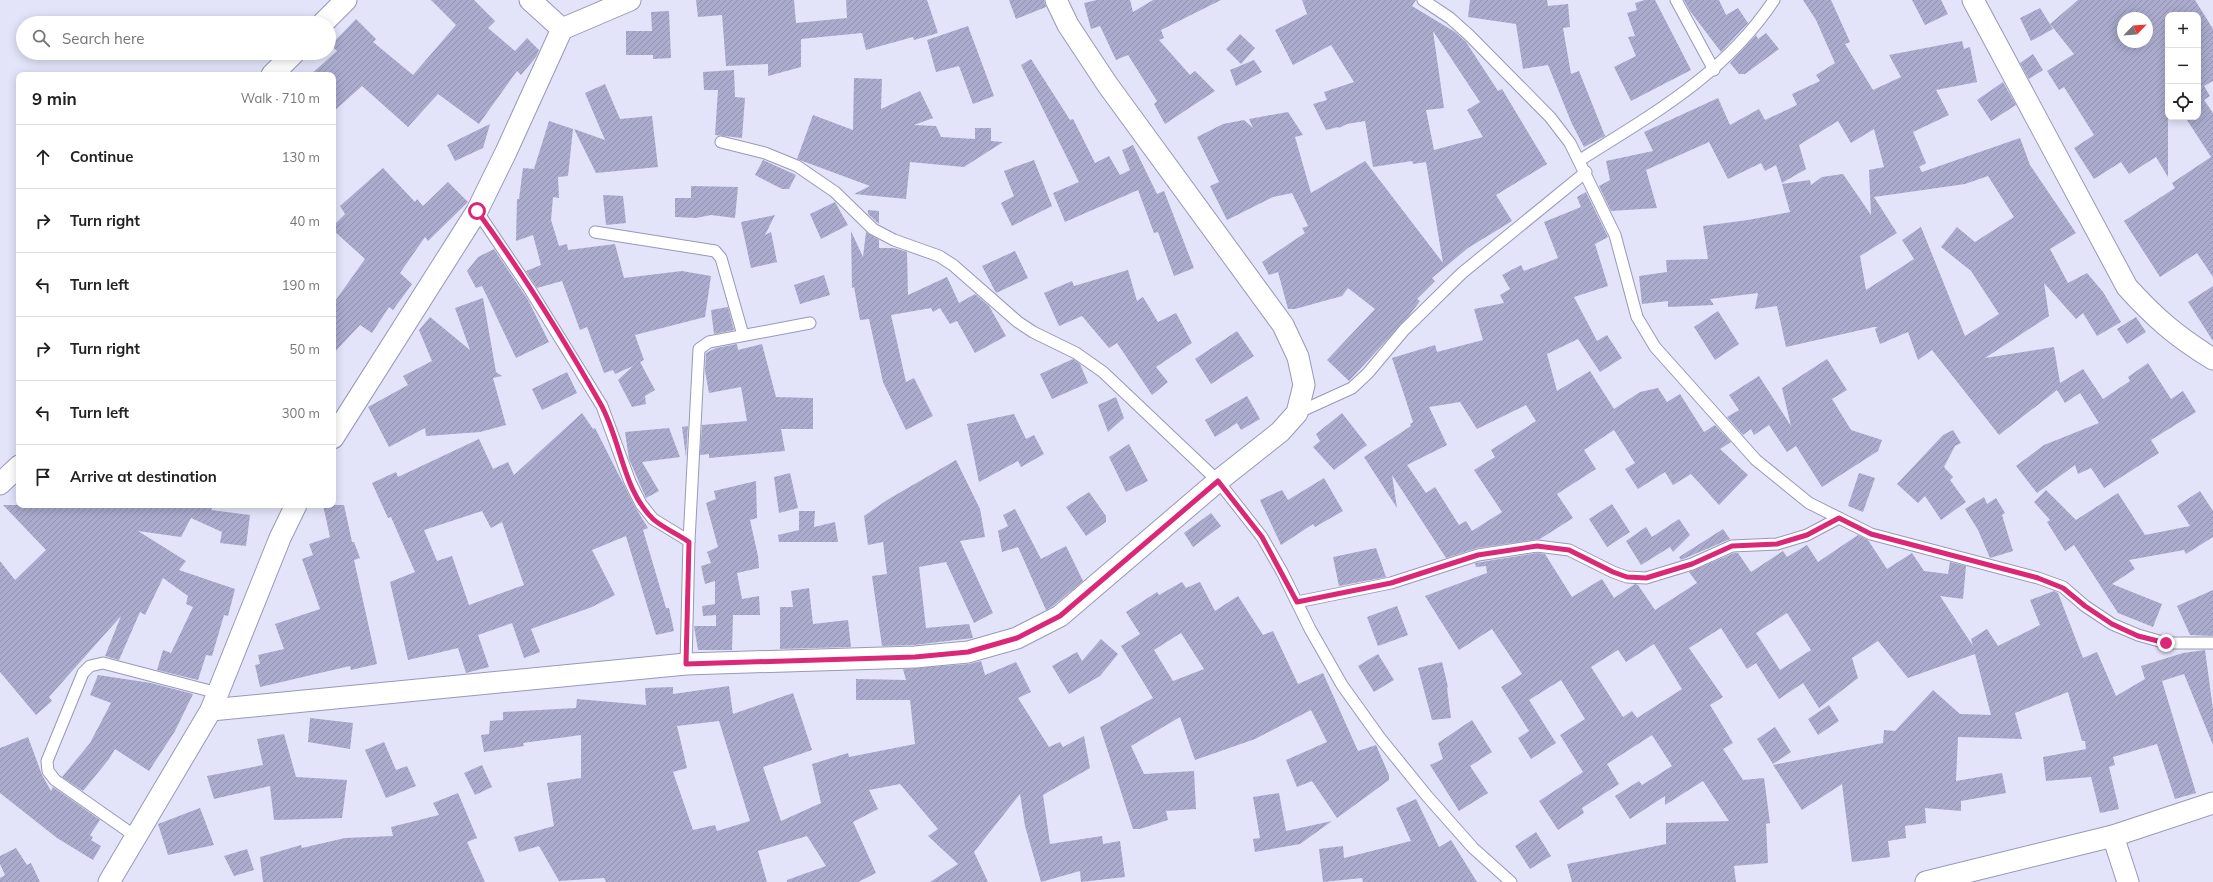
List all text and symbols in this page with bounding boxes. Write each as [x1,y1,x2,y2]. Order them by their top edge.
north arrow [2117,12,2153,48]
map controls [2165,12,2201,120]
button: + [2165,12,2201,48]
search box [16,16,336,60]
icon: search [30,27,52,49]
text: Search here [62,29,144,48]
button: − [2165,48,2201,84]
button: locate [2165,84,2201,120]
text: 9 min [32,88,77,109]
text: Walk · 710 m [241,90,320,106]
icon: ahead [32,146,54,168]
text: Continue [70,147,133,166]
text: 130 m [282,149,320,165]
route start [468,202,486,220]
icon: right [32,210,54,232]
text: Turn right [70,211,140,230]
text: 40 m [290,213,320,229]
icon: left [32,274,54,296]
text: Turn left [70,275,129,294]
text: 190 m [282,277,320,293]
icon: right [32,338,54,360]
text: Turn right [70,339,140,358]
text: 50 m [290,341,320,357]
icon: left [32,402,54,424]
text: Turn left [70,403,129,422]
text: 300 m [282,405,320,421]
icon: arrive [32,466,54,488]
text: Arrive at destination [70,467,217,486]
route end [2157,634,2175,652]

